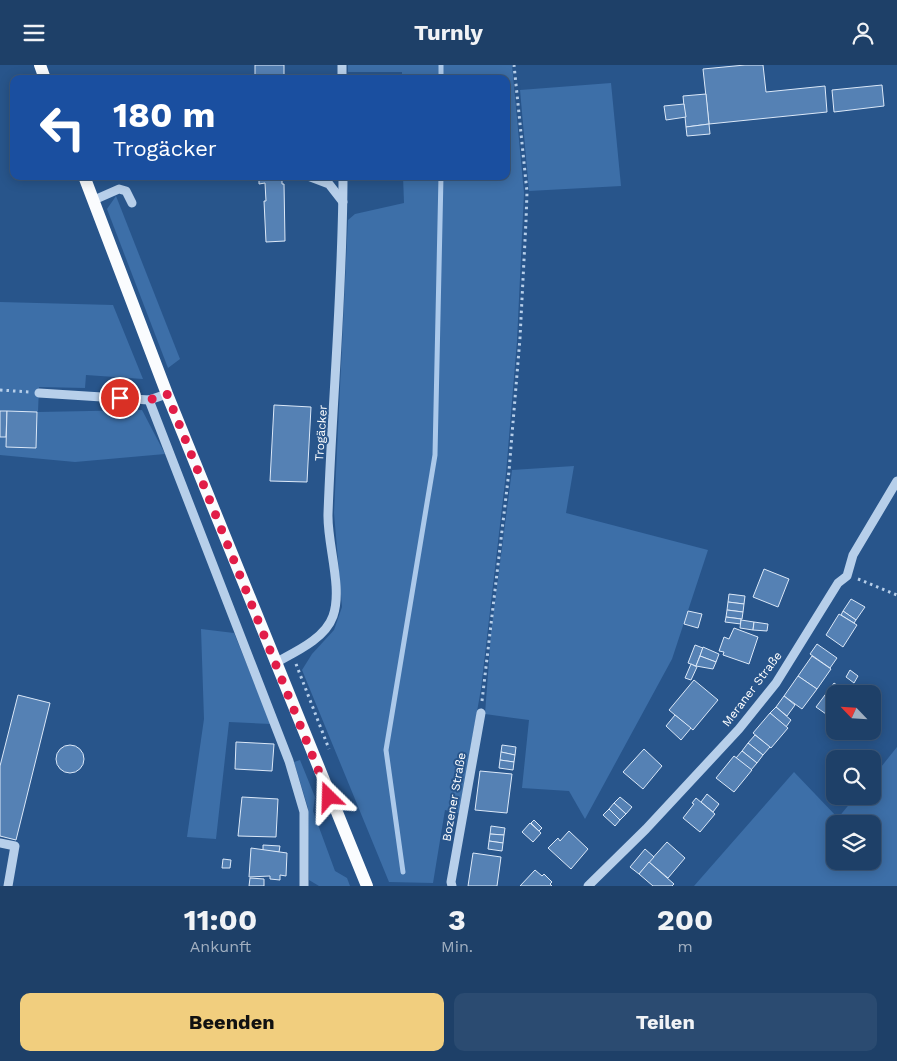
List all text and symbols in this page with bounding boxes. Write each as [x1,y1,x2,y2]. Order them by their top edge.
icon: menu [20,19,48,47]
icon: person [849,19,877,47]
text: Turnly [414,20,483,45]
text: 180 m [113,94,216,136]
icon: left [30,95,95,160]
text: Trogäcker [113,136,217,161]
pin [99,377,141,419]
icon: arrive [106,384,134,412]
street label: Trogäcker [312,404,330,462]
street label: Meraner Straße [719,649,785,729]
north arrow [826,685,881,740]
map controls [826,685,881,870]
button: search [826,750,881,805]
street label: Bozener Straße [439,751,469,842]
position arrow [302,770,354,822]
button: layers [826,815,881,870]
text: 11:00 [184,902,257,937]
text: 3 [448,902,466,937]
text: 200 [657,902,713,937]
text: Ankunft [190,937,251,956]
text: Min. [441,937,473,956]
text: m [677,937,693,956]
button: Beenden [20,993,444,1051]
button: Teilen [454,993,877,1051]

